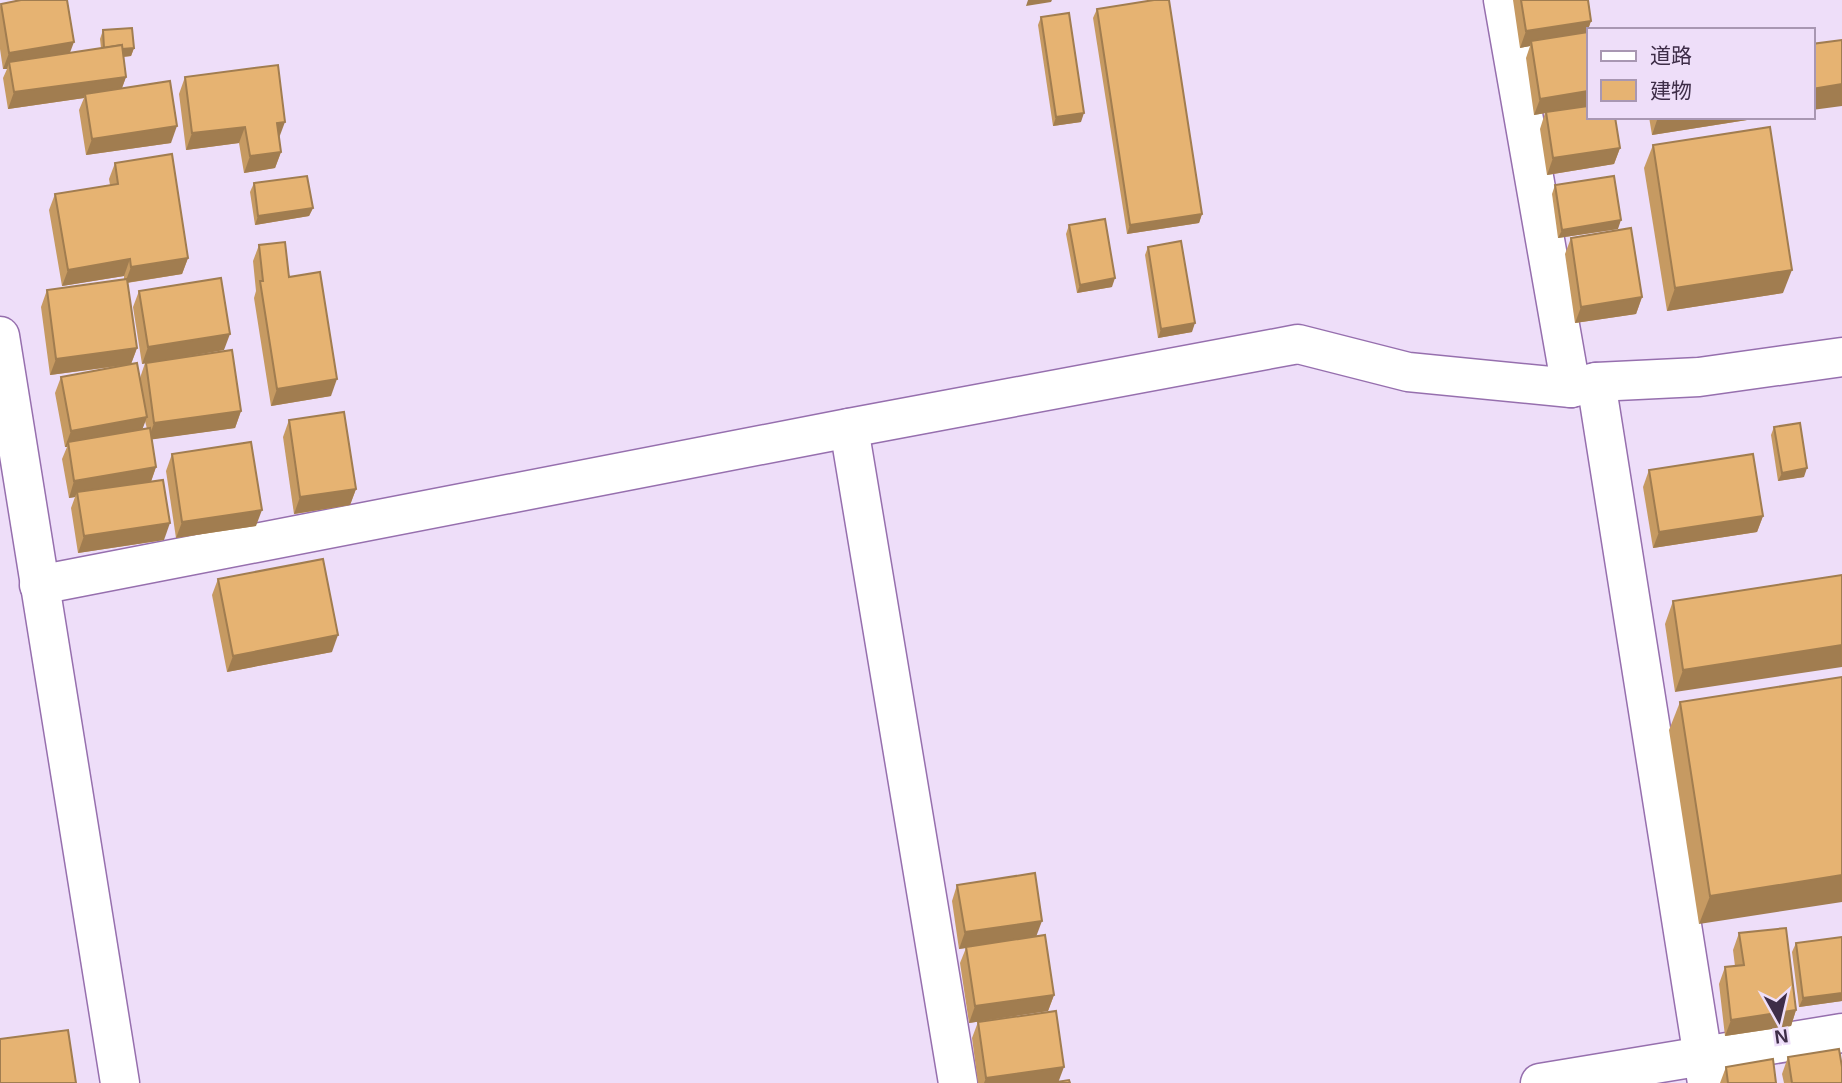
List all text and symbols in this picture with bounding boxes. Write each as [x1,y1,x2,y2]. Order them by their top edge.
legend [1587,28,1814,119]
text: 道路 [1650,44,1692,67]
text: 建物 [1650,79,1692,102]
north arrow [1744,985,1814,1055]
text: N [1773,1025,1790,1048]

